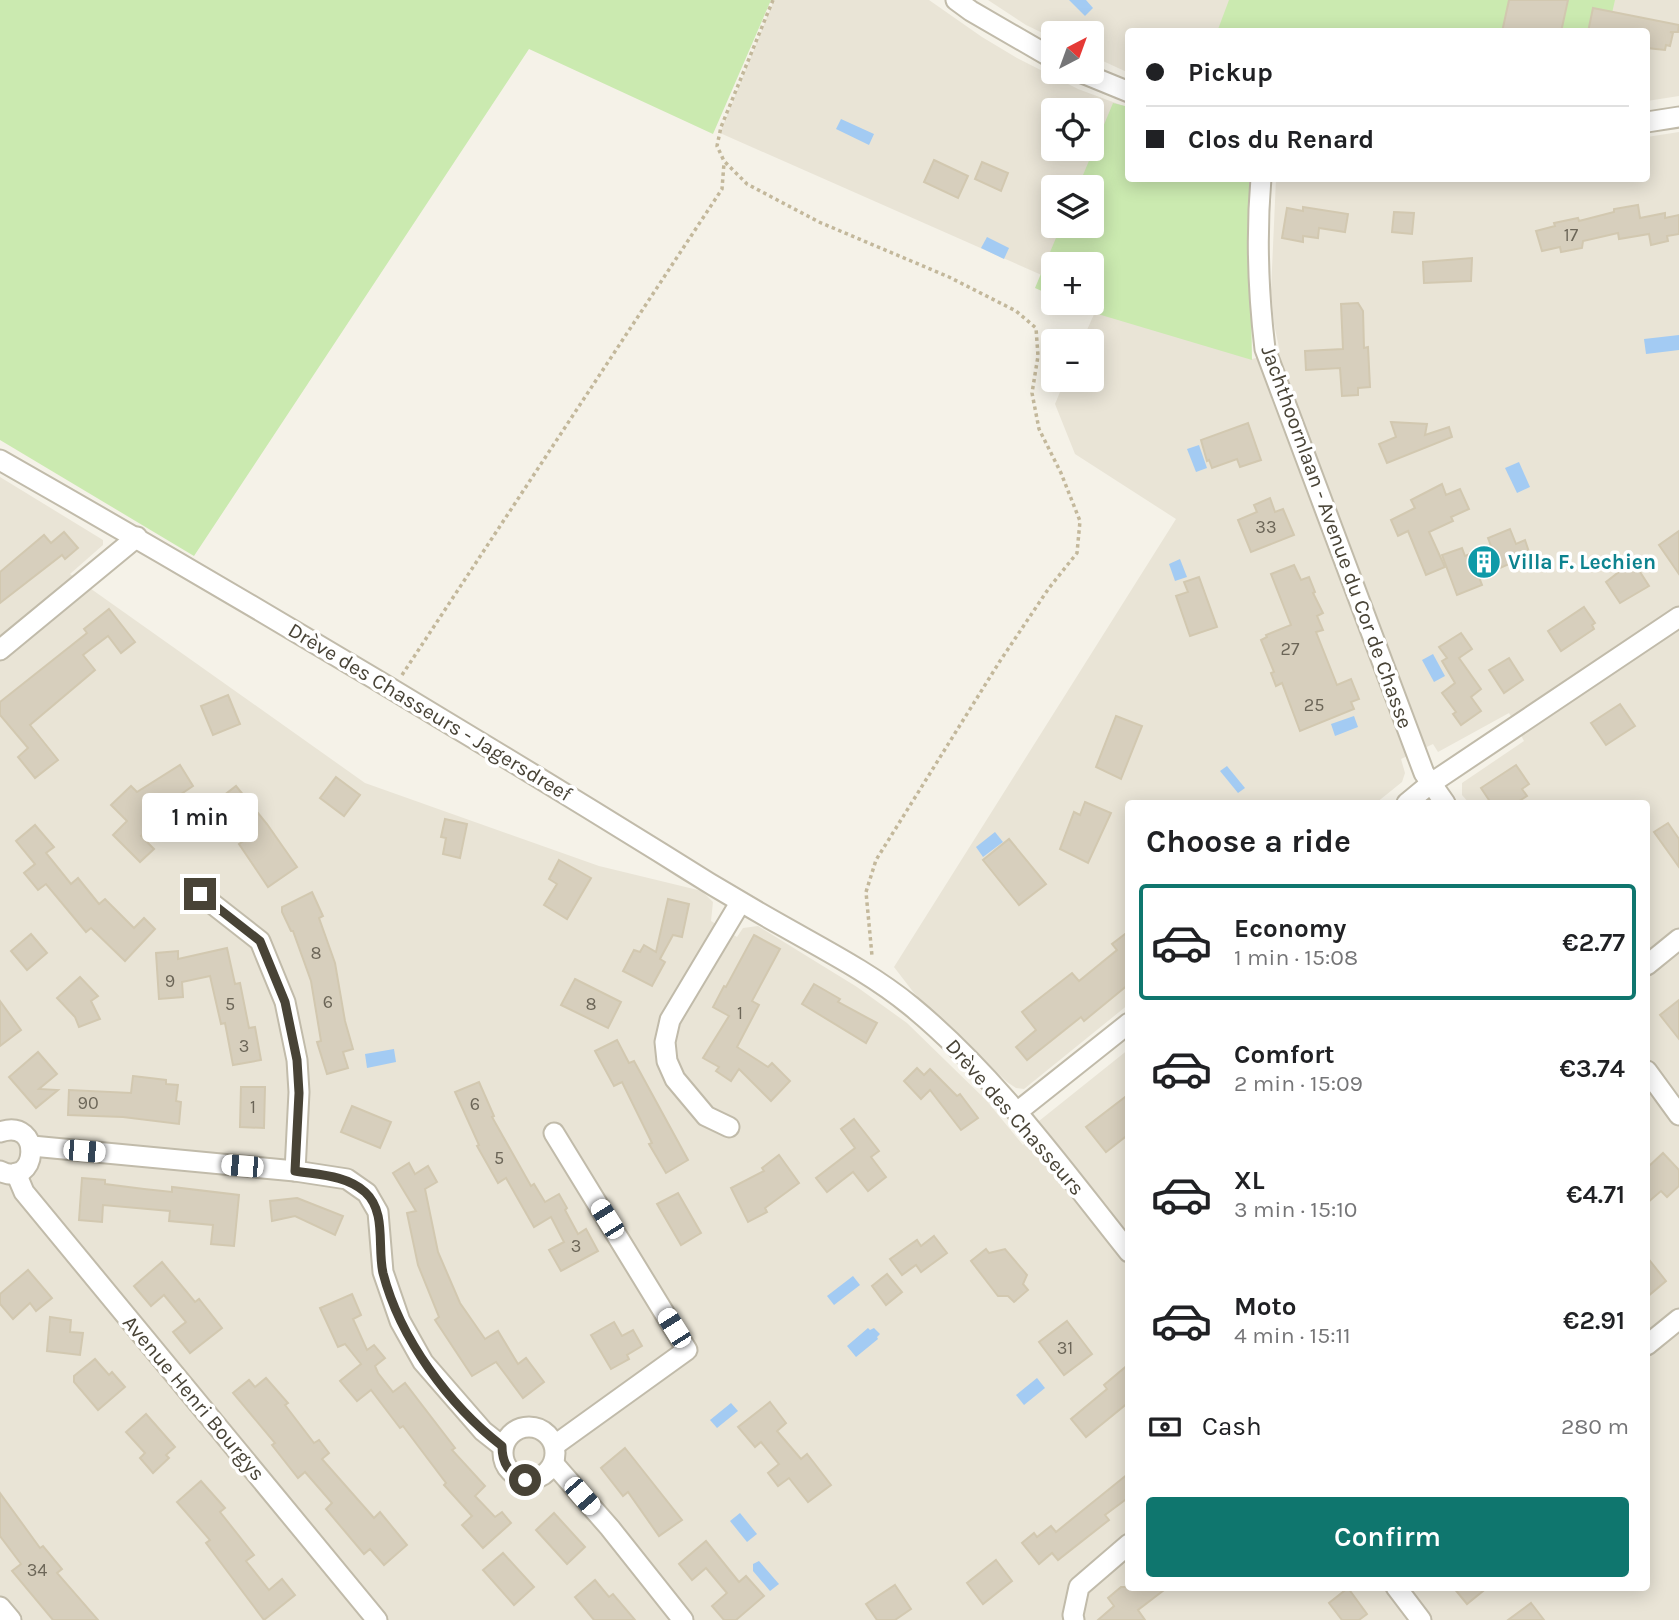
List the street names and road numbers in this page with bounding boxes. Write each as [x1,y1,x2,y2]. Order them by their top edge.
street label: Jachthoornlaan - Avenue du Cor de Chasse [1256,342,1418,732]
street label: Drève des Chasseurs - Jagersdreef [284,618,577,807]
street label: Drève des Chasseurs [941,1034,1089,1200]
street label: Avenue Henri Bourgys [118,1311,270,1485]

